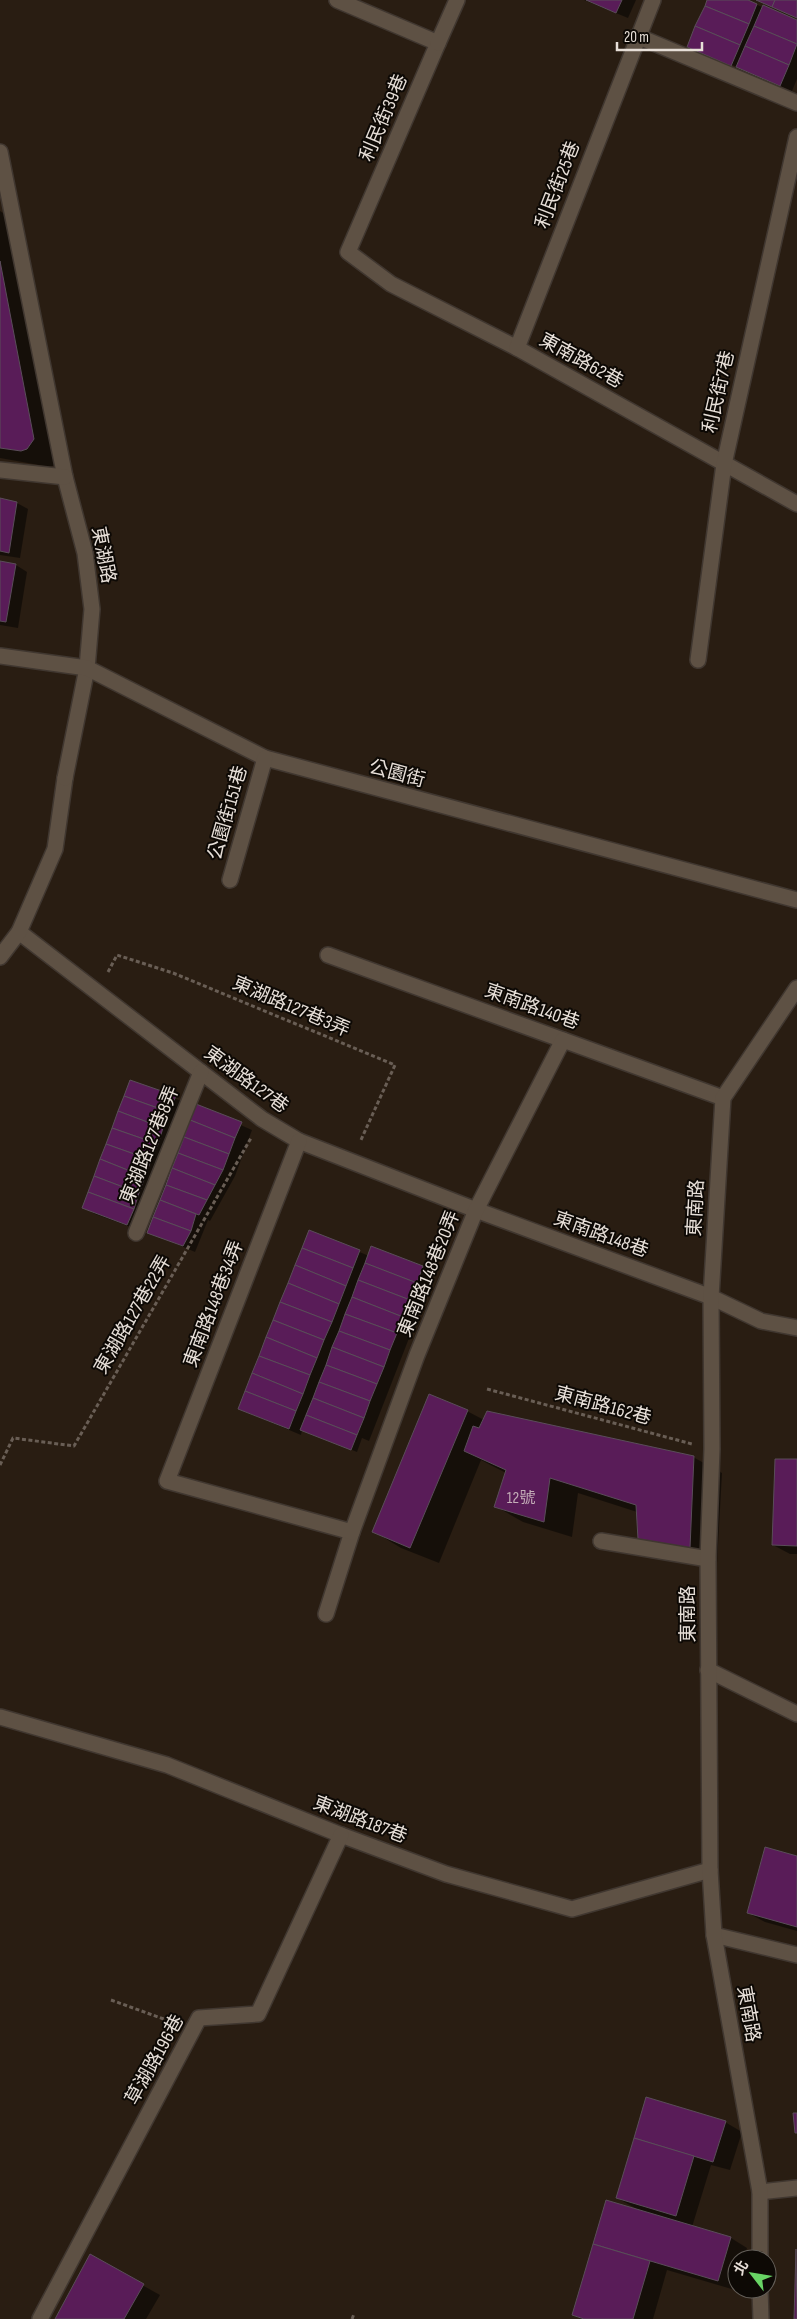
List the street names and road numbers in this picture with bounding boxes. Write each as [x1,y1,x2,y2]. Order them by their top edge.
street label: 利民街39巷 [355,71,413,165]
street label: 利民街25巷 [531,138,585,232]
street label: 東南路62巷 [535,329,627,393]
street label: 利民街7巷 [698,349,740,435]
street label: 東湖路 [86,525,120,585]
street label: 公園街 [366,756,428,792]
street label: 公園街151巷 [204,763,252,863]
street label: 東湖路127巷3弄 [229,972,353,1042]
street label: 東南路140巷 [482,979,582,1035]
street label: 東湖路127巷 [199,1042,293,1118]
street label: 東湖路127巷8弄 [116,1082,184,1208]
street label: 東南路 [683,1179,709,1237]
street label: 東南路148巷20弄 [393,1207,465,1341]
street label: 東南路148巷 [551,1207,651,1263]
street label: 東南路148巷34弄 [179,1237,249,1371]
street label: 東湖路127巷22弄 [90,1252,176,1378]
street label: 東南路162巷 [552,1382,654,1430]
street label: 東南路 [677,1585,700,1643]
street label: 東湖路187巷 [310,1792,410,1848]
street label: 東南路 [732,1984,764,2044]
street label: 草湖路196巷 [121,2011,189,2109]

